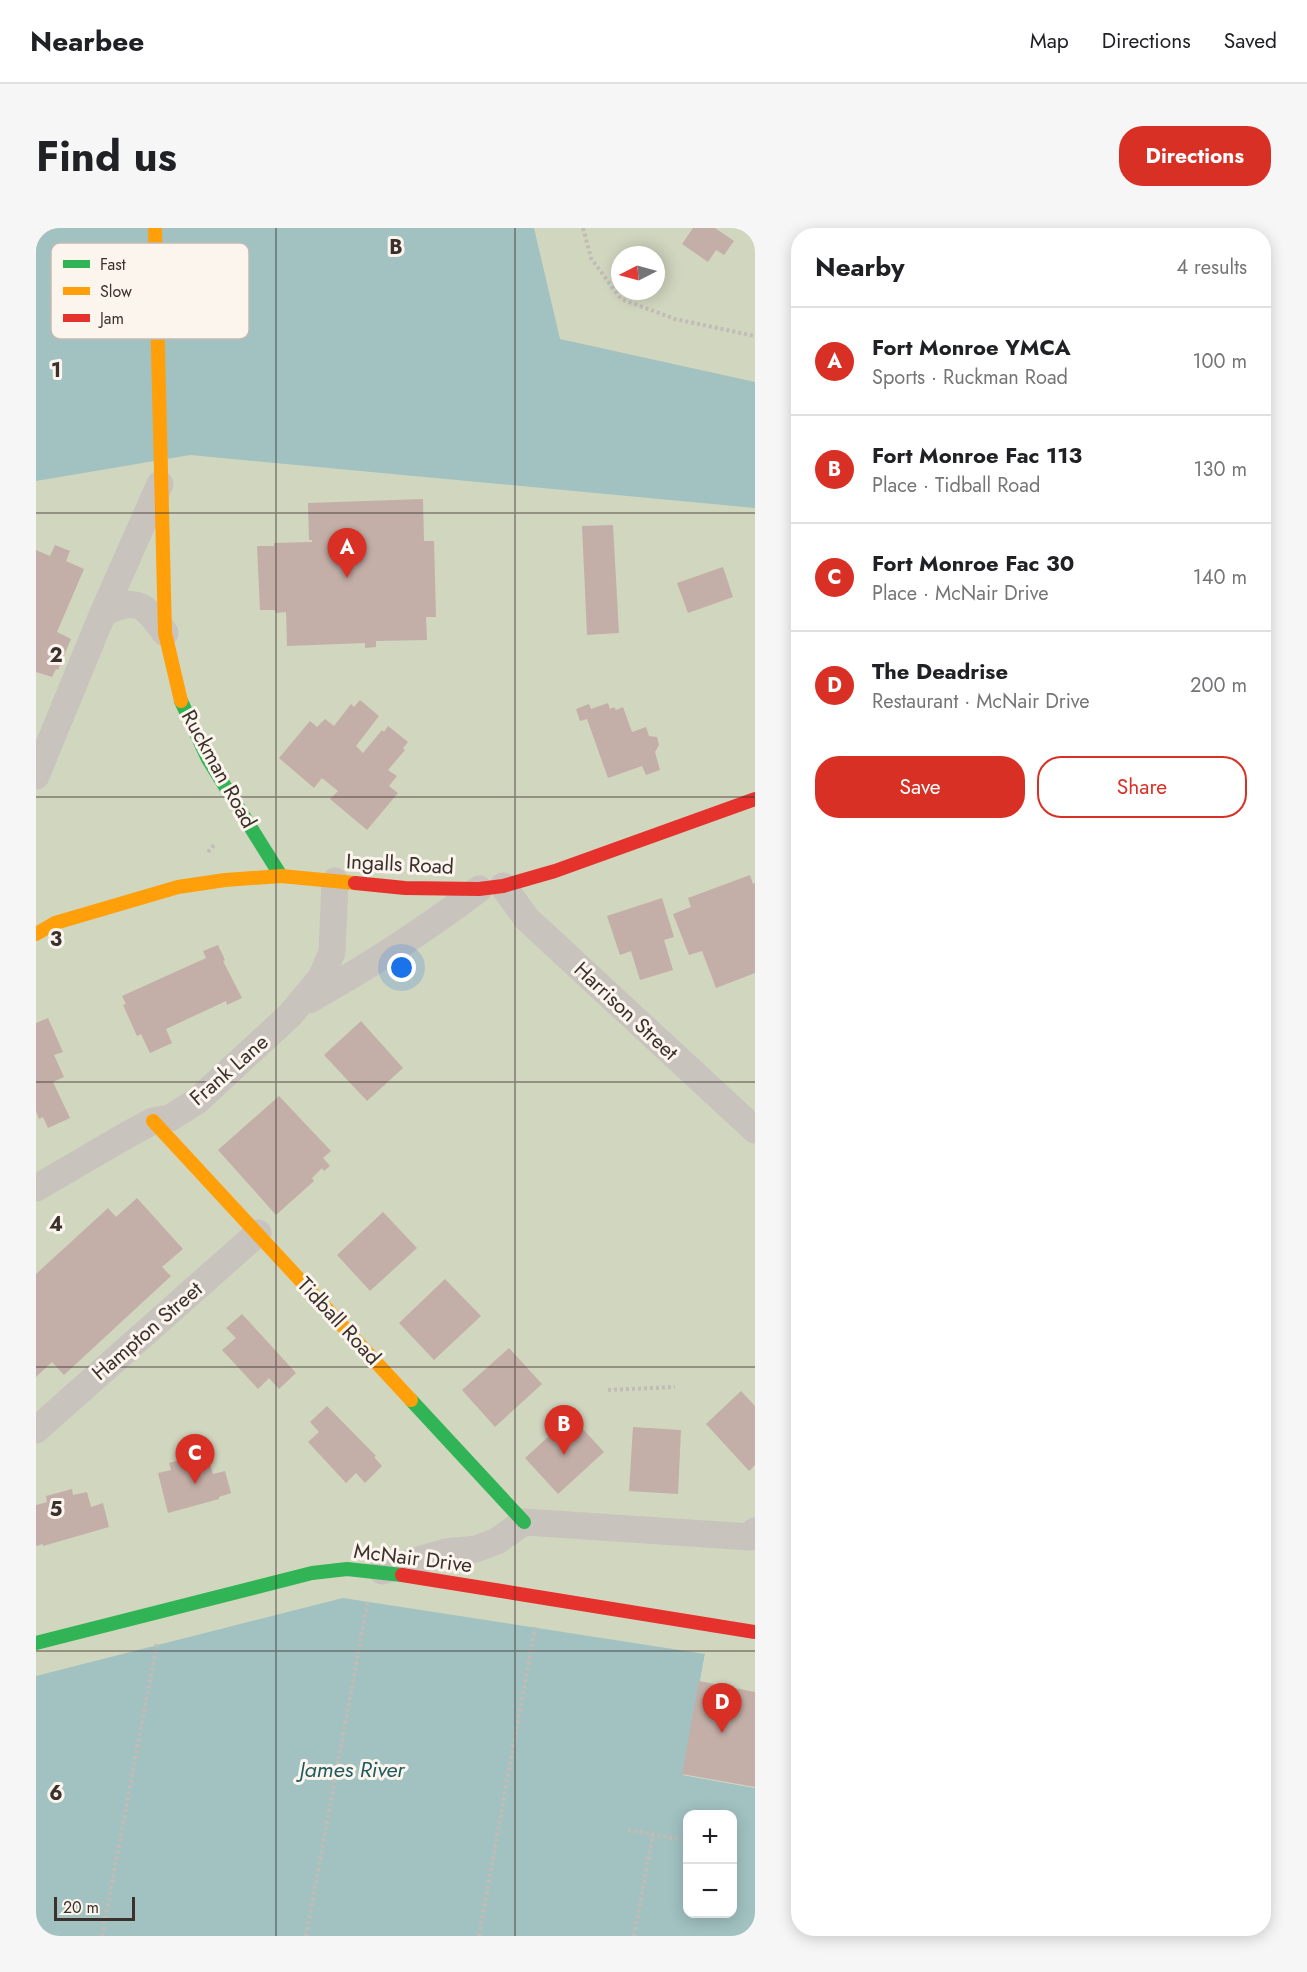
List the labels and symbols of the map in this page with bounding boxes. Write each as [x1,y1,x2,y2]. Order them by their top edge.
text: B [389,233,403,262]
legend [51,243,249,339]
north arrow [611,246,665,300]
text: Fast [100,253,126,276]
text: Slow [100,280,132,303]
text: Jam [98,307,124,330]
text: 1 [51,356,61,385]
pin: A [328,528,366,578]
text: 2 [49,641,63,670]
street label: Ruckman Road [174,704,264,834]
street label: Ingalls Road [345,846,455,882]
text: 3 [50,925,62,954]
your location [387,953,416,982]
street label: Harrison Street [567,955,685,1067]
street label: Frank Lane [183,1027,275,1113]
text: 4 [49,1210,63,1239]
street label: Tidball Road [290,1270,388,1372]
street label: Hampton Street [85,1275,209,1387]
pin: B [544,1406,584,1455]
pin: C [176,1434,214,1484]
text: 5 [50,1495,63,1524]
street label: McNair Drive [352,1536,474,1580]
pin: D [702,1684,742,1733]
water label: James River [295,1753,406,1785]
text: 6 [49,1779,63,1808]
scale bar [54,1894,135,1922]

